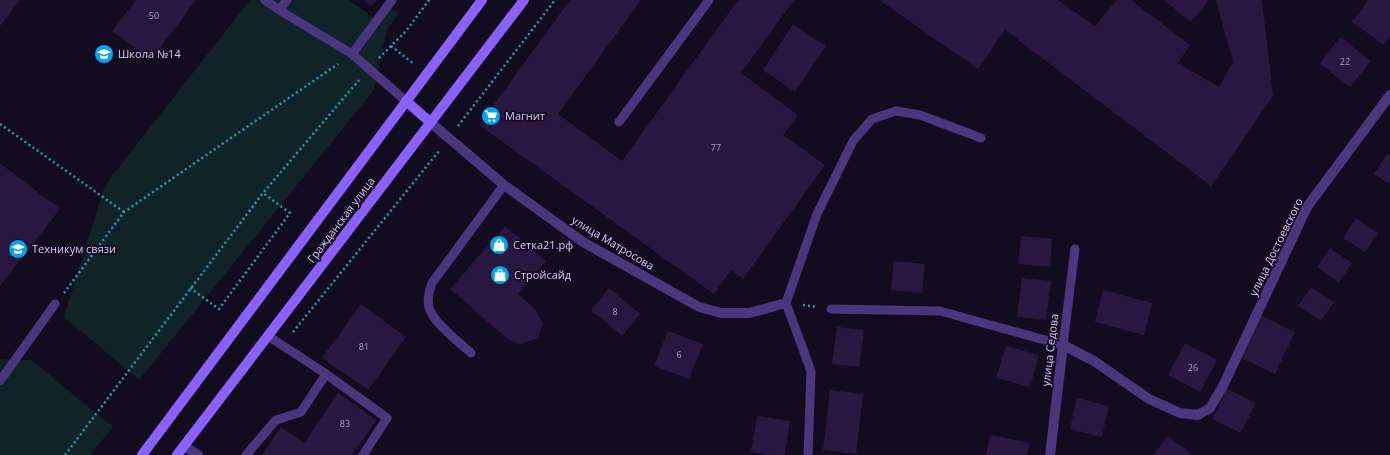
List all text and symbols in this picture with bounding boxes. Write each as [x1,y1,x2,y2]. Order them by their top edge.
house number: 50 [149,9,159,22]
school or university icon: Школа №14 [93,43,115,65]
place label: Школа №14 [118,46,181,61]
house number: 22 [1340,55,1350,68]
supermarket icon: Магнит [480,105,502,127]
place label: Магнит [505,108,545,123]
house number: 77 [711,141,721,154]
street label: Гражданская улица [303,174,378,266]
street label: улица Достоевского [1245,195,1306,298]
street label: улица Матросова [569,212,657,273]
shop icon: Сетка21.рф [488,234,510,256]
place label: Сетка21.рф [513,237,573,252]
school or university icon: Техникум связи [7,238,29,260]
place label: Техникум связи [32,241,116,256]
shop icon: Стройсайд [489,264,511,286]
place label: Стройсайд [514,267,572,282]
house number: 8 [612,305,618,318]
street label: улица Седова [1038,313,1061,387]
house number: 81 [359,340,369,353]
house number: 6 [676,348,682,361]
house number: 26 [1188,361,1198,374]
house number: 83 [340,417,350,430]

